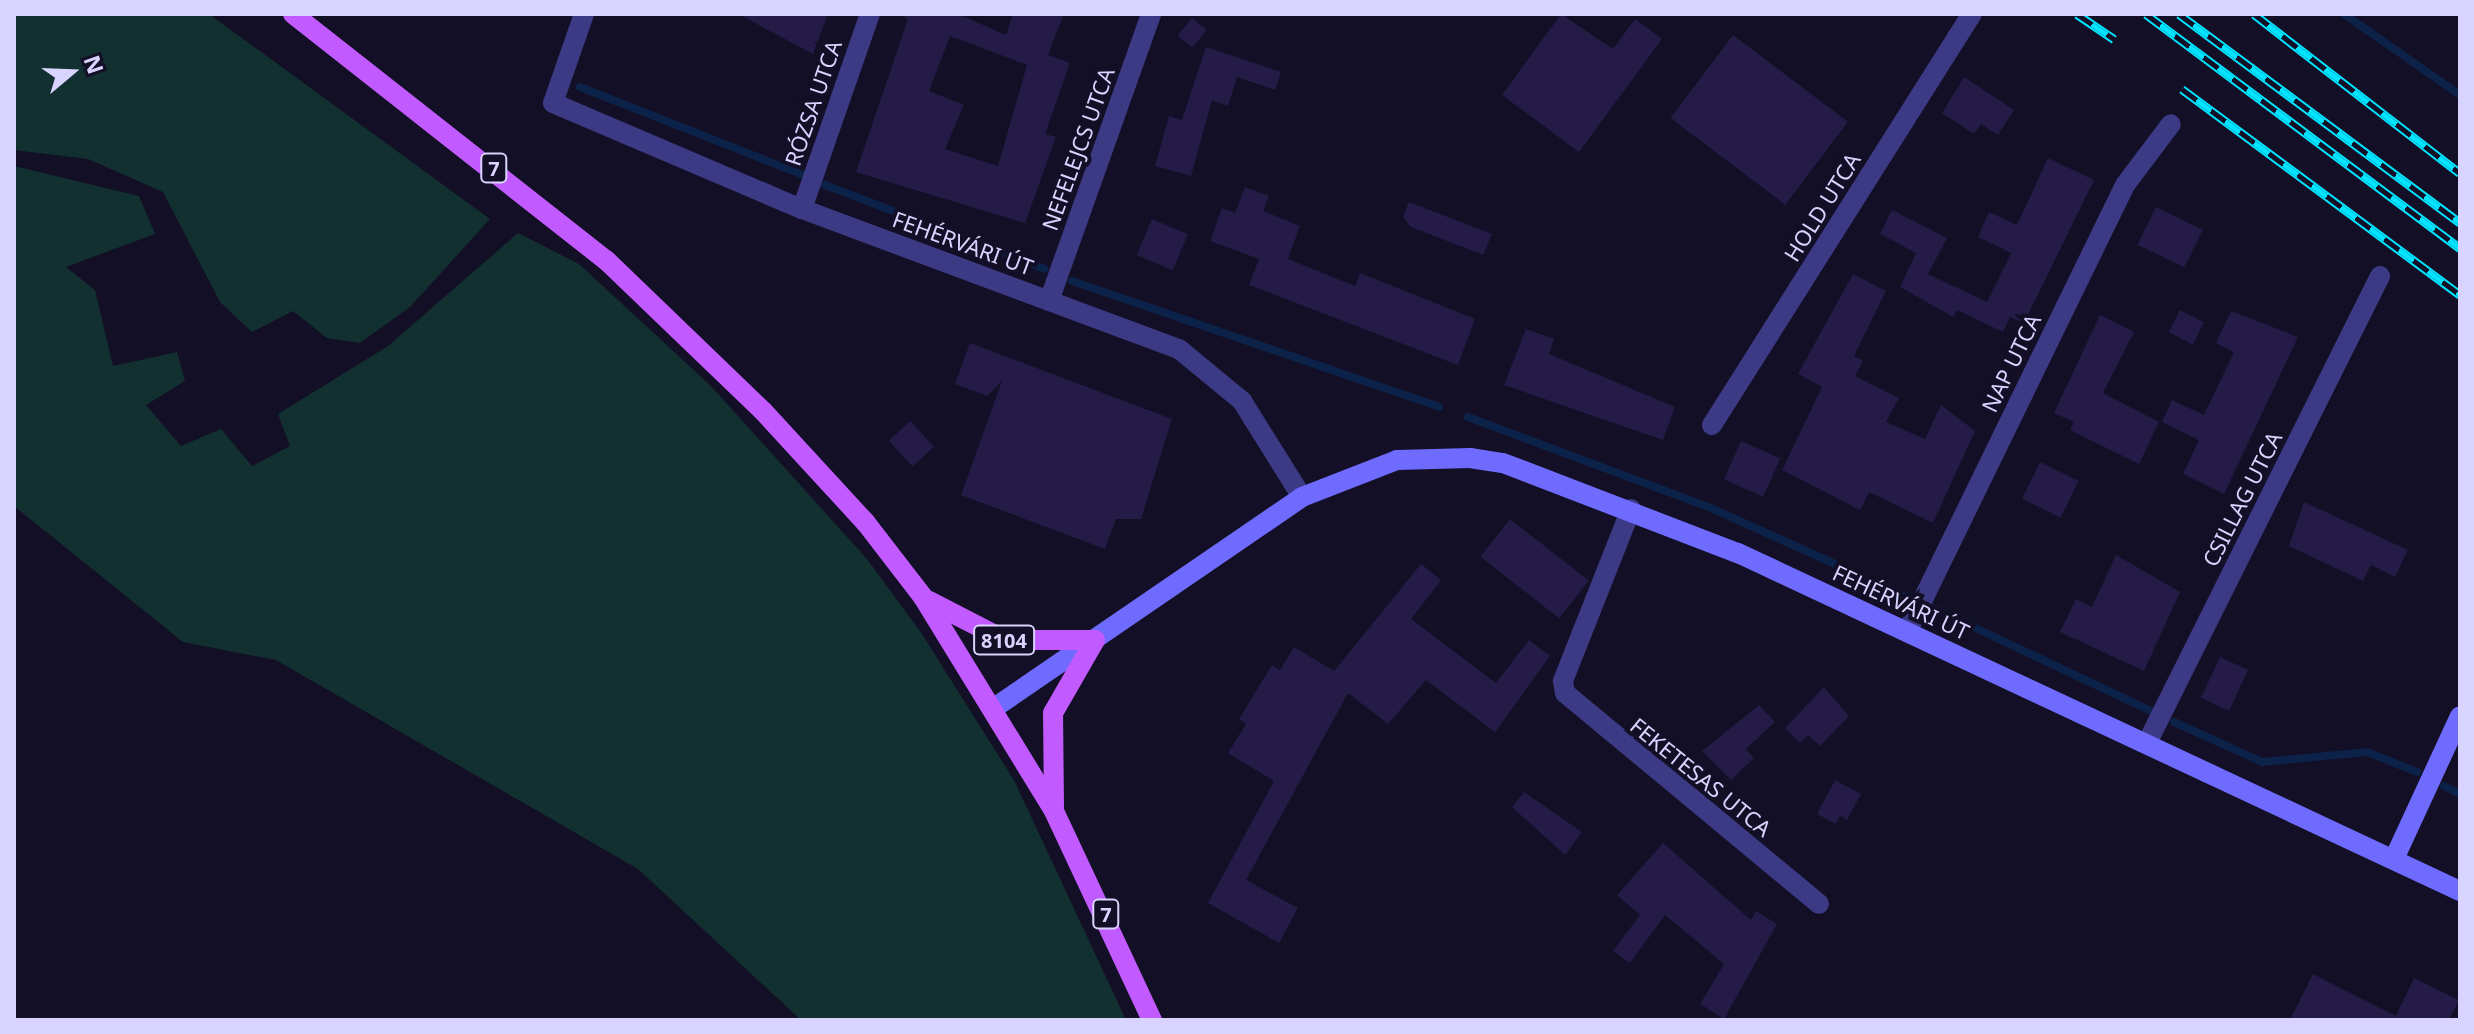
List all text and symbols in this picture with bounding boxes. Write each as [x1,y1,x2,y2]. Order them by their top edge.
north arrow [32,32,112,112]
street label: RÓZSA UTCA [779,37,847,169]
text: N [78,51,112,78]
street label: NEFELEJCS UTCA [1036,64,1120,234]
street label: HOLD UTCA [1778,148,1866,266]
road number: 7 [480,152,508,184]
street label: FEHÉRVÁRI ÚT [889,205,1037,281]
street label: NAP UTCA [1976,310,2046,416]
street label: CSILLAG UTCA [2197,427,2287,571]
street label: FEHÉRVÁRI ÚT [1829,559,1973,645]
road number: 8104 [972,624,1036,656]
street label: FEKETESAS UTCA [1625,712,1777,842]
road number: 7 [1092,898,1120,930]

